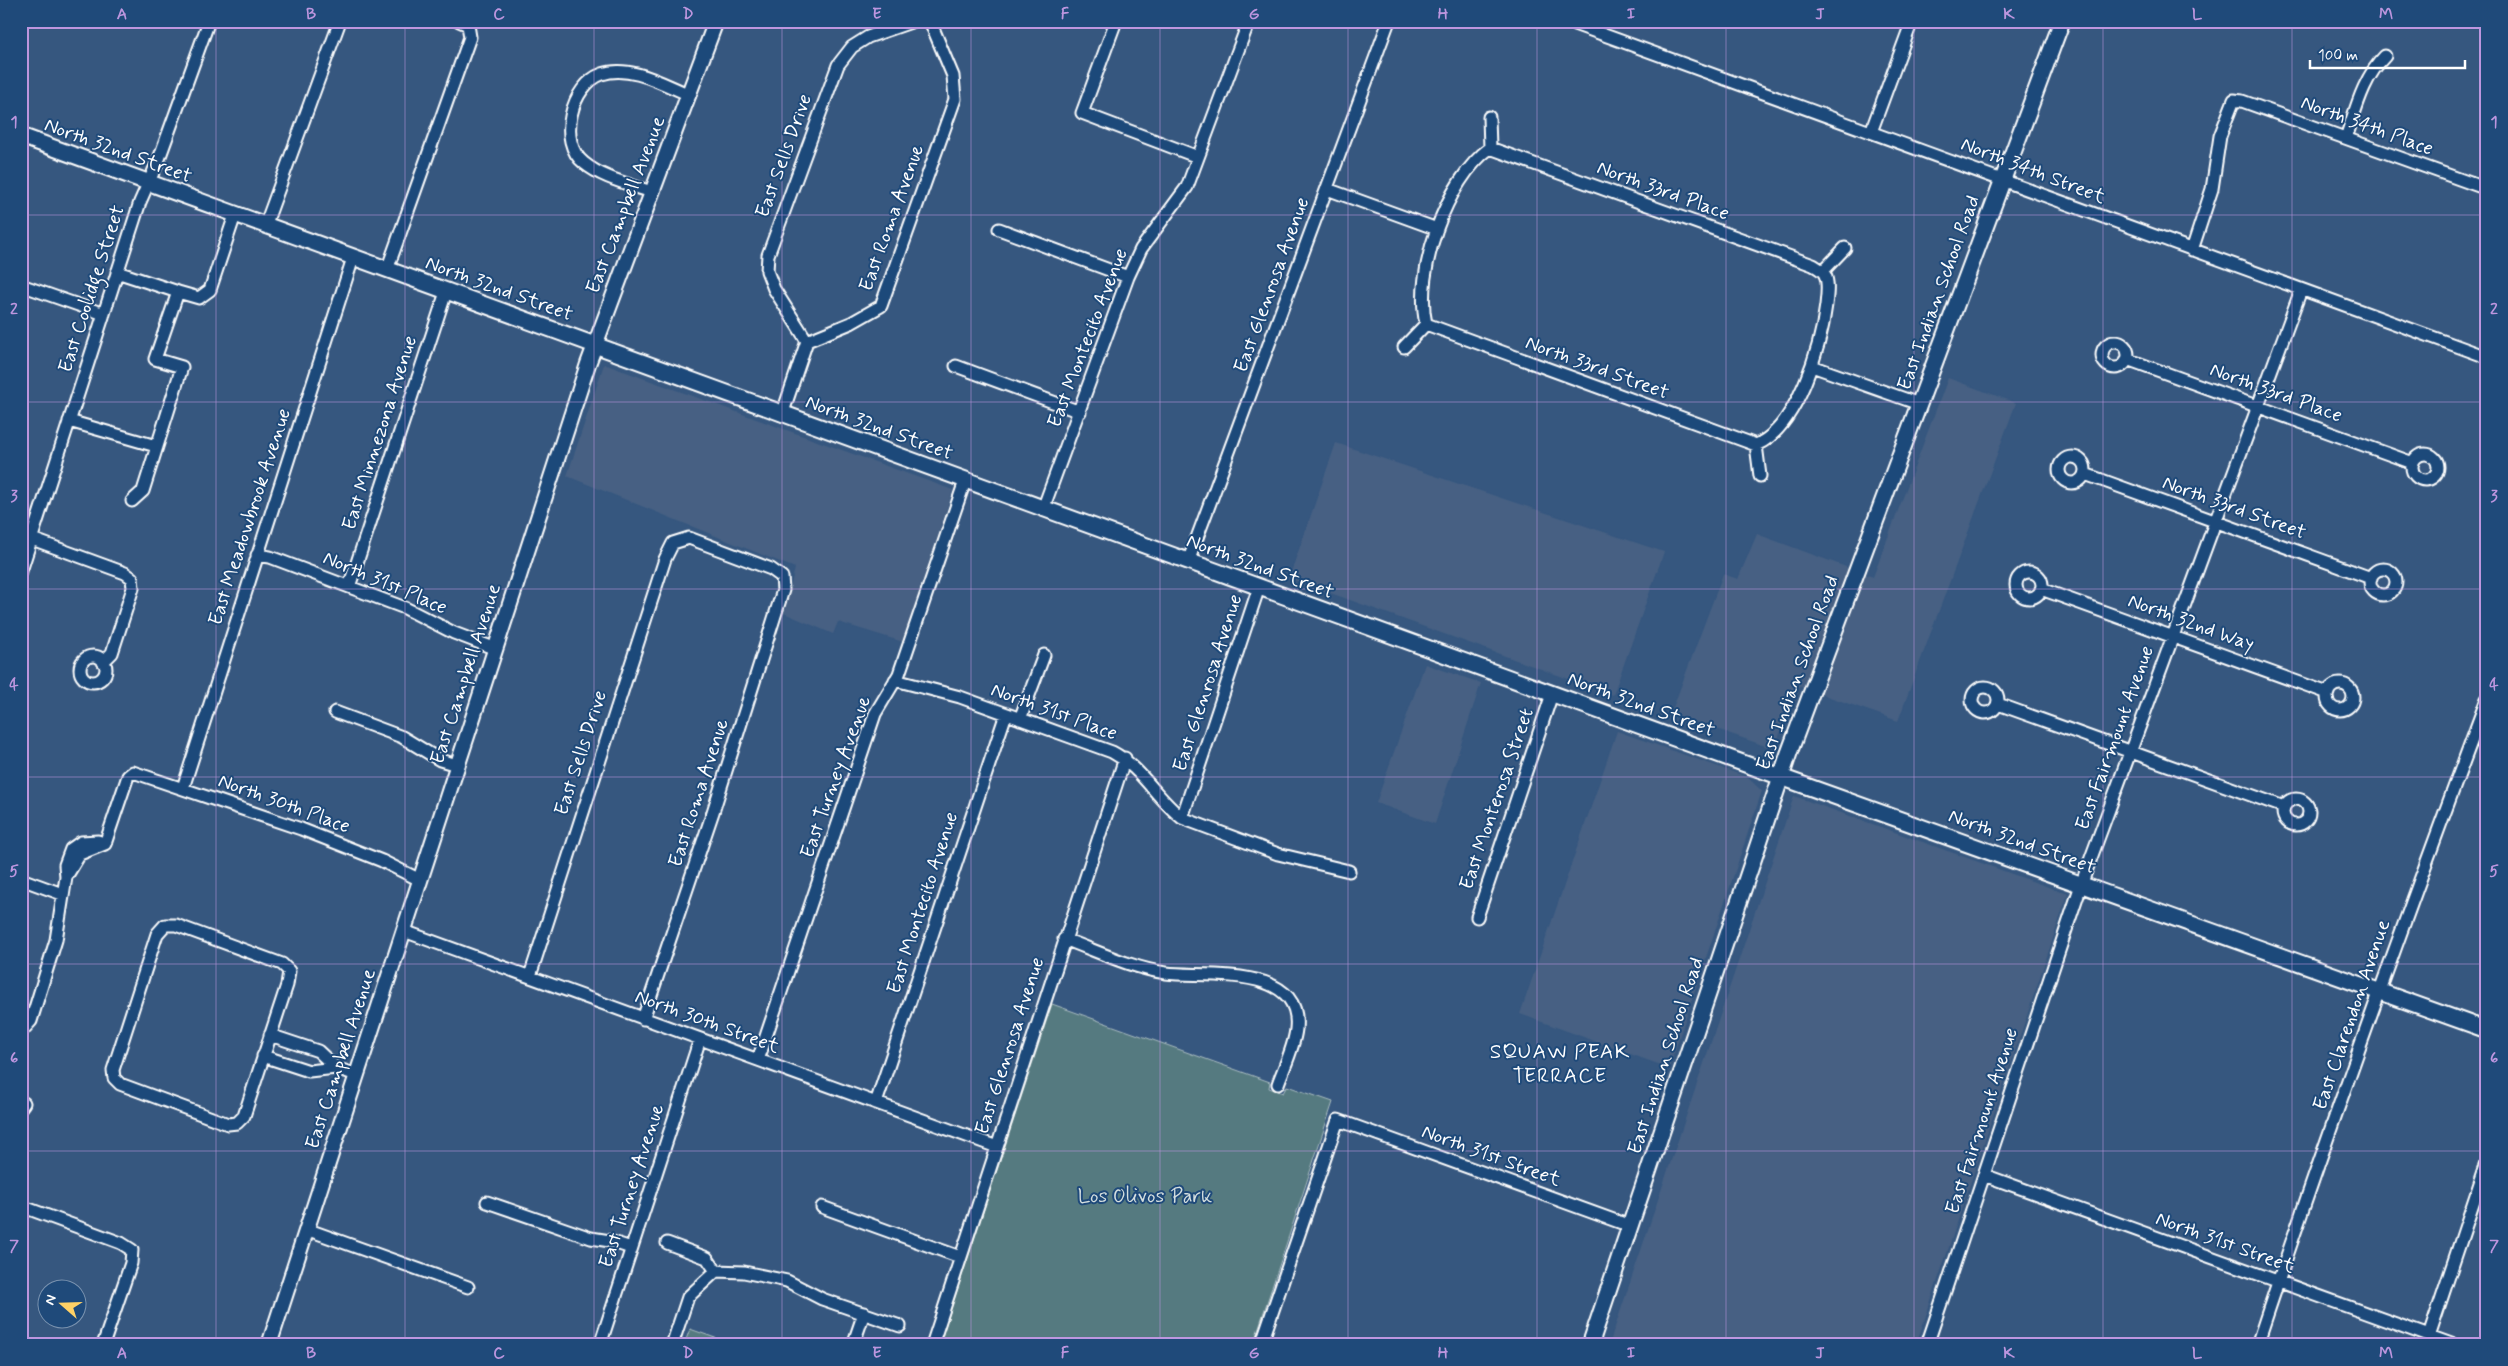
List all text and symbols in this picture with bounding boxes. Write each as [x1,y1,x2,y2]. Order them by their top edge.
text: A [117,4,127,25]
text: B [306,4,316,25]
text: C [493,4,505,25]
text: D [682,4,694,25]
text: E [872,4,882,25]
text: F [1061,4,1070,25]
text: G [1249,4,1260,25]
text: H [1438,4,1449,25]
text: I [1627,4,1636,25]
text: J [1815,4,1825,25]
text: K [2003,4,2015,25]
text: L [2192,4,2203,25]
text: M [2379,4,2393,25]
scale bar [2310,38,2466,70]
text: 100 m [2318,46,2358,66]
street label: North 34th Place [2297,89,2437,163]
street label: East Sells Drive [749,90,819,222]
text: 1 [10,112,18,133]
street label: North 32nd Street [40,112,196,190]
street label: East Campbell Avenue [580,112,672,298]
text: 1 [2490,112,2498,133]
street label: North 34th Street [1957,131,2109,211]
street label: East Roma Avenue [853,141,931,295]
street label: North 33rd Place [1593,154,1733,228]
street label: East Indian School Road [1891,192,1987,394]
street label: East Glenrosa Avenue [1228,193,1316,377]
street label: East Coolidge Street [52,202,134,377]
street label: East Montecito Avenue [1041,244,1135,432]
street label: North 32nd Street [421,250,577,328]
text: 2 [10,299,18,320]
text: 2 [2490,299,2498,320]
street label: North 33rd Street [1521,329,1673,407]
street label: East Minnezona Avenue [336,332,424,534]
street label: North 33rd Place [2206,356,2346,430]
street label: North 32nd Street [801,389,957,467]
street label: East Meadowbrook Avenue [202,405,298,629]
street label: North 33rd Street [2158,469,2310,547]
text: 3 [10,486,18,507]
text: 3 [2490,486,2498,507]
street label: North 32nd Street [1182,528,1338,606]
street label: North 31st Place [319,545,451,621]
street label: East Indian School Road [1750,572,1846,774]
street label: East Campbell Avenue [424,580,508,768]
street label: North 32nd Way [2124,588,2258,658]
street label: East Glenrosa Avenue [1167,591,1249,775]
street label: East Fairmount Avenue [2069,642,2161,834]
street label: North 32nd Street [1563,666,1719,744]
text: 4 [9,674,19,695]
text: 4 [2489,674,2499,695]
street label: North 31st Place [987,677,1121,747]
street label: East Sells Drive [548,687,614,819]
street label: East Turney Avenue [794,692,878,862]
street label: East Monterosa Street [1453,705,1541,893]
street label: East Roma Avenue [662,715,736,871]
street label: North 30th Place [214,768,354,840]
street label: North 32nd Street [1944,803,2100,881]
street label: East Montecito Avenue [881,808,965,998]
text: 5 [9,861,19,882]
text: 5 [2489,861,2499,882]
street label: East Clarendon Avenue [2307,916,2397,1114]
street label: East Glenrosa Avenue [969,954,1051,1138]
street label: East Indian School Road [1621,954,1711,1158]
street label: East Campbell Avenue [299,965,383,1153]
street label: North 30th Street [631,983,783,1061]
street label: East Fairmount Avenue [1939,1024,2025,1218]
district label: SQUAW PEAK TERRACE [1490,1038,1630,1090]
text: 6 [10,1048,18,1069]
text: 6 [2490,1048,2498,1069]
street label: East Turney Avenue [593,1101,671,1271]
street label: North 31st Street [1418,1118,1564,1194]
park label: Los Olivos Park [1078,1183,1212,1210]
street label: North 31st Street [2152,1205,2298,1281]
text: 7 [9,1236,19,1257]
text: 7 [2489,1236,2499,1257]
north arrow [38,1278,88,1328]
text: N [41,1292,61,1307]
text: A [117,1343,127,1364]
text: B [306,1343,316,1364]
text: C [493,1343,505,1364]
text: D [682,1343,694,1364]
text: E [872,1343,882,1364]
text: F [1061,1343,1070,1364]
text: G [1249,1343,1260,1364]
text: H [1438,1343,1449,1364]
text: I [1627,1343,1636,1364]
text: J [1815,1343,1825,1364]
text: K [2003,1343,2015,1364]
text: L [2192,1343,2203,1364]
text: M [2379,1343,2393,1364]

